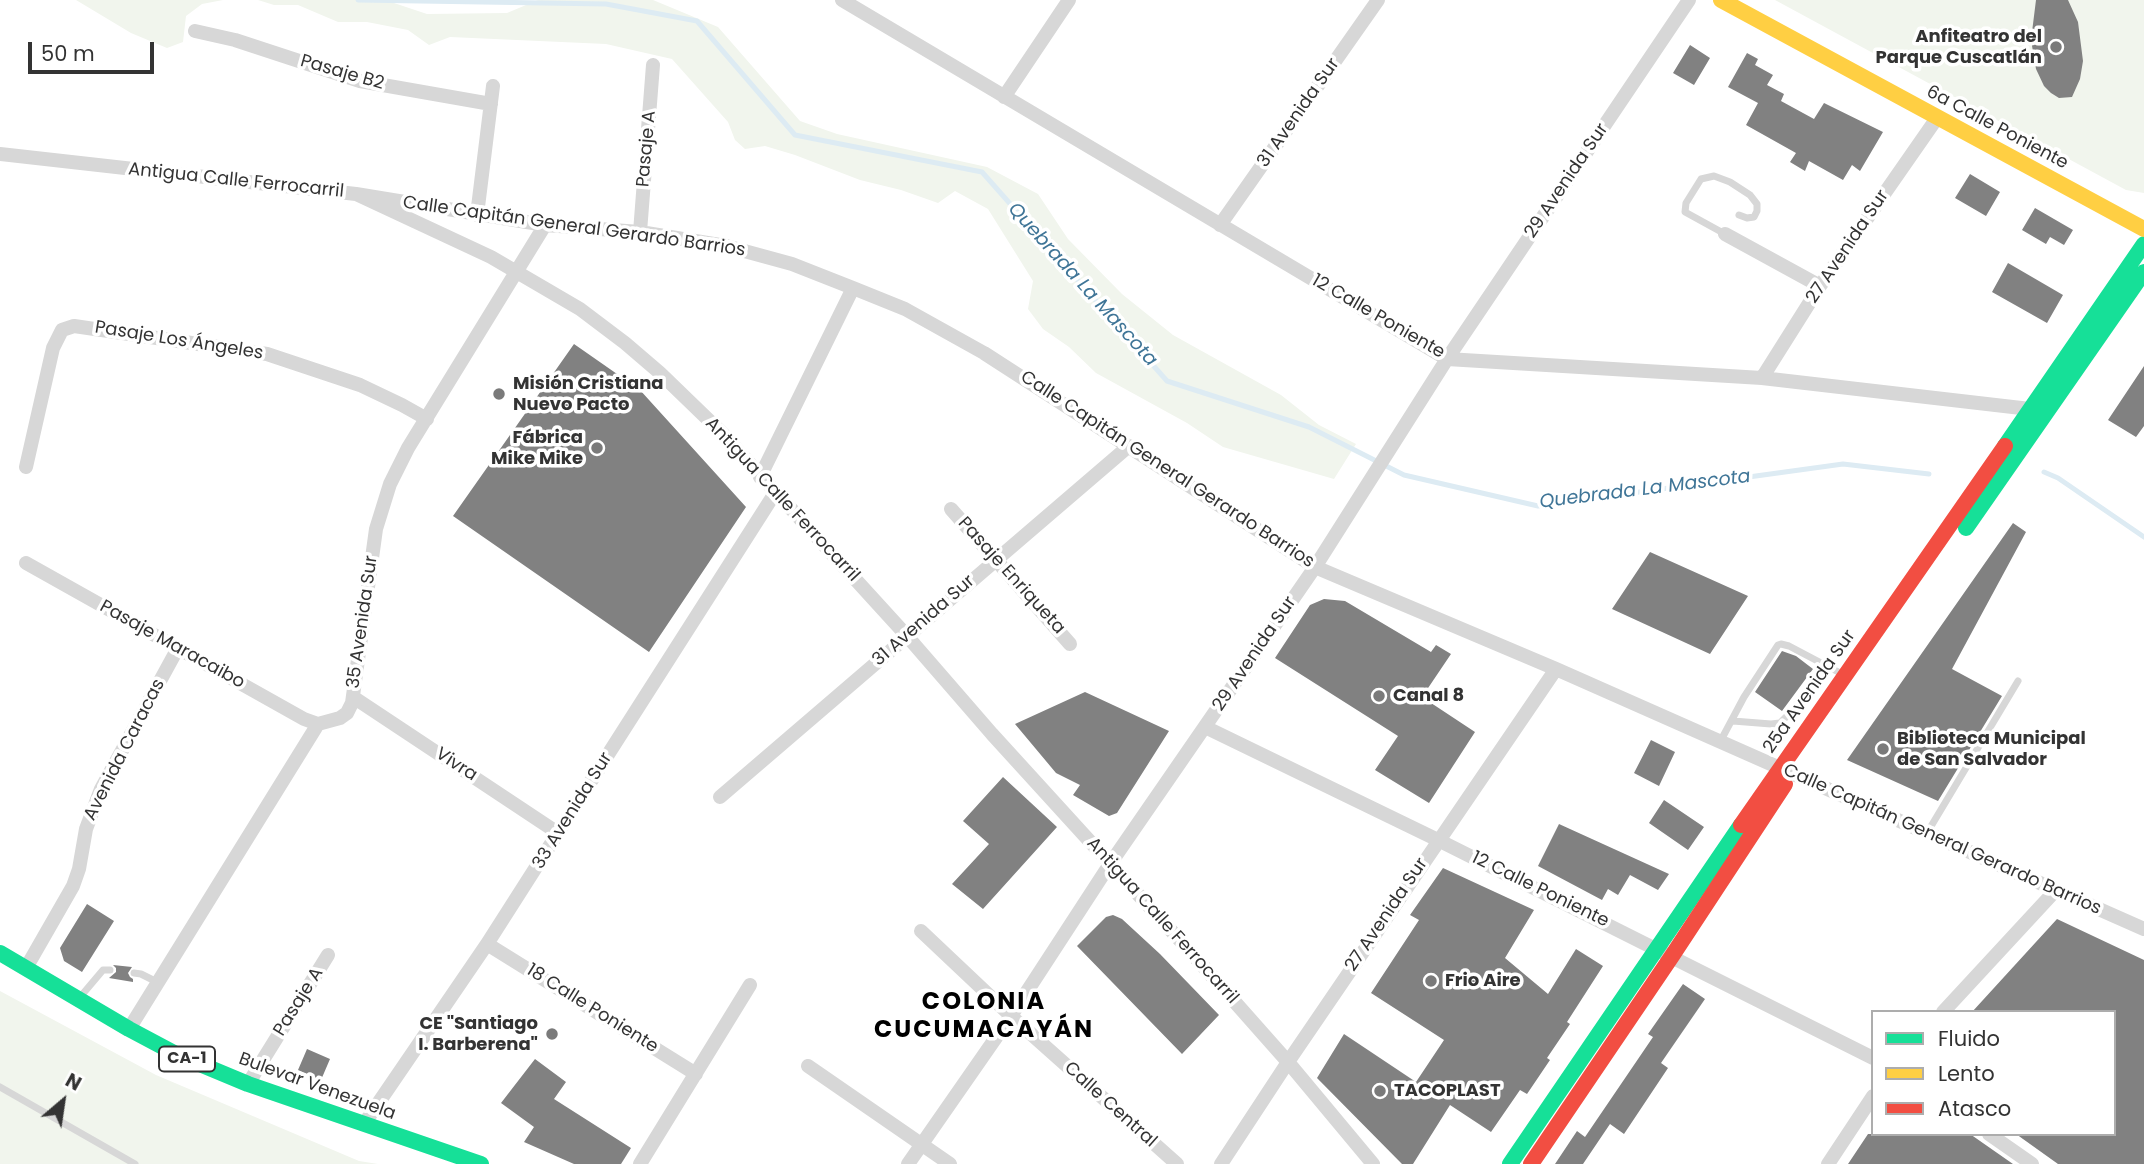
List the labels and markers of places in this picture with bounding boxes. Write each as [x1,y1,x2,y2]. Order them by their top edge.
place label: Anfiteatro del Parque Cuscatlán [1876,26,2042,68]
marker: Anfiteatro del Parque Cuscatlán [2048,39,2064,55]
place label: Misión Cristiana Nuevo Pacto [513,373,664,416]
marker: Misión Cristiana Nuevo Pacto [491,386,507,402]
place label: Fábrica Mike Mike [491,427,583,470]
marker: Fábrica Mike Mike [589,440,605,456]
place label: Canal 8 [1393,685,1464,707]
marker: Canal 8 [1371,688,1387,704]
place label: Biblioteca Municipal de San Salvador [1897,728,2086,770]
marker: Biblioteca Municipal de San Salvador [1875,741,1891,757]
place label: Frio Aire [1445,970,1521,992]
marker: Frio Aire [1423,973,1439,989]
place label: CE "Santiago I. Barberena" [418,1013,538,1056]
marker: CE "Santiago I. Barberena" [544,1026,560,1042]
place label: TACOPLAST [1394,1080,1501,1102]
marker: TACOPLAST [1372,1083,1388,1099]

